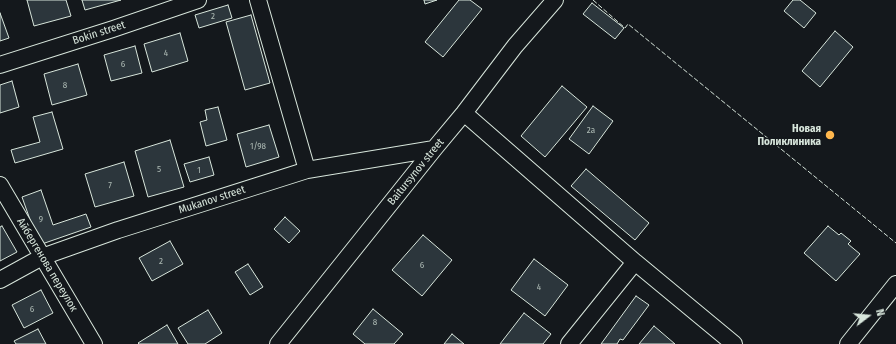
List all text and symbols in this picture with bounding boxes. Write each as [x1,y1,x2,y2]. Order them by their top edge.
house number: 2 [211,11,215,21]
street label: Bokin street [71,18,127,48]
house number: 4 [164,48,168,58]
house number: 6 [121,59,125,69]
house number: 8 [63,80,67,90]
place label: Новая Поликлиника [757,122,821,148]
house number: 2а [587,125,595,135]
marker: Новая Поликлиника [824,129,836,141]
street label: Baitursynov street [385,136,447,208]
house number: 1/98 [250,141,266,151]
house number: 5 [157,164,161,174]
house number: 1 [197,165,201,175]
house number: 7 [108,180,112,190]
street label: Mukanov street [177,183,247,217]
house number: 9 [39,214,43,224]
street label: Айбергенова переулок [14,216,80,314]
house number: 2 [159,256,163,266]
house number: 6 [420,260,424,270]
house number: 4 [537,282,541,292]
north arrow [848,296,888,336]
house number: 6 [30,304,34,314]
text: N [873,308,887,318]
house number: 8 [373,317,377,327]

